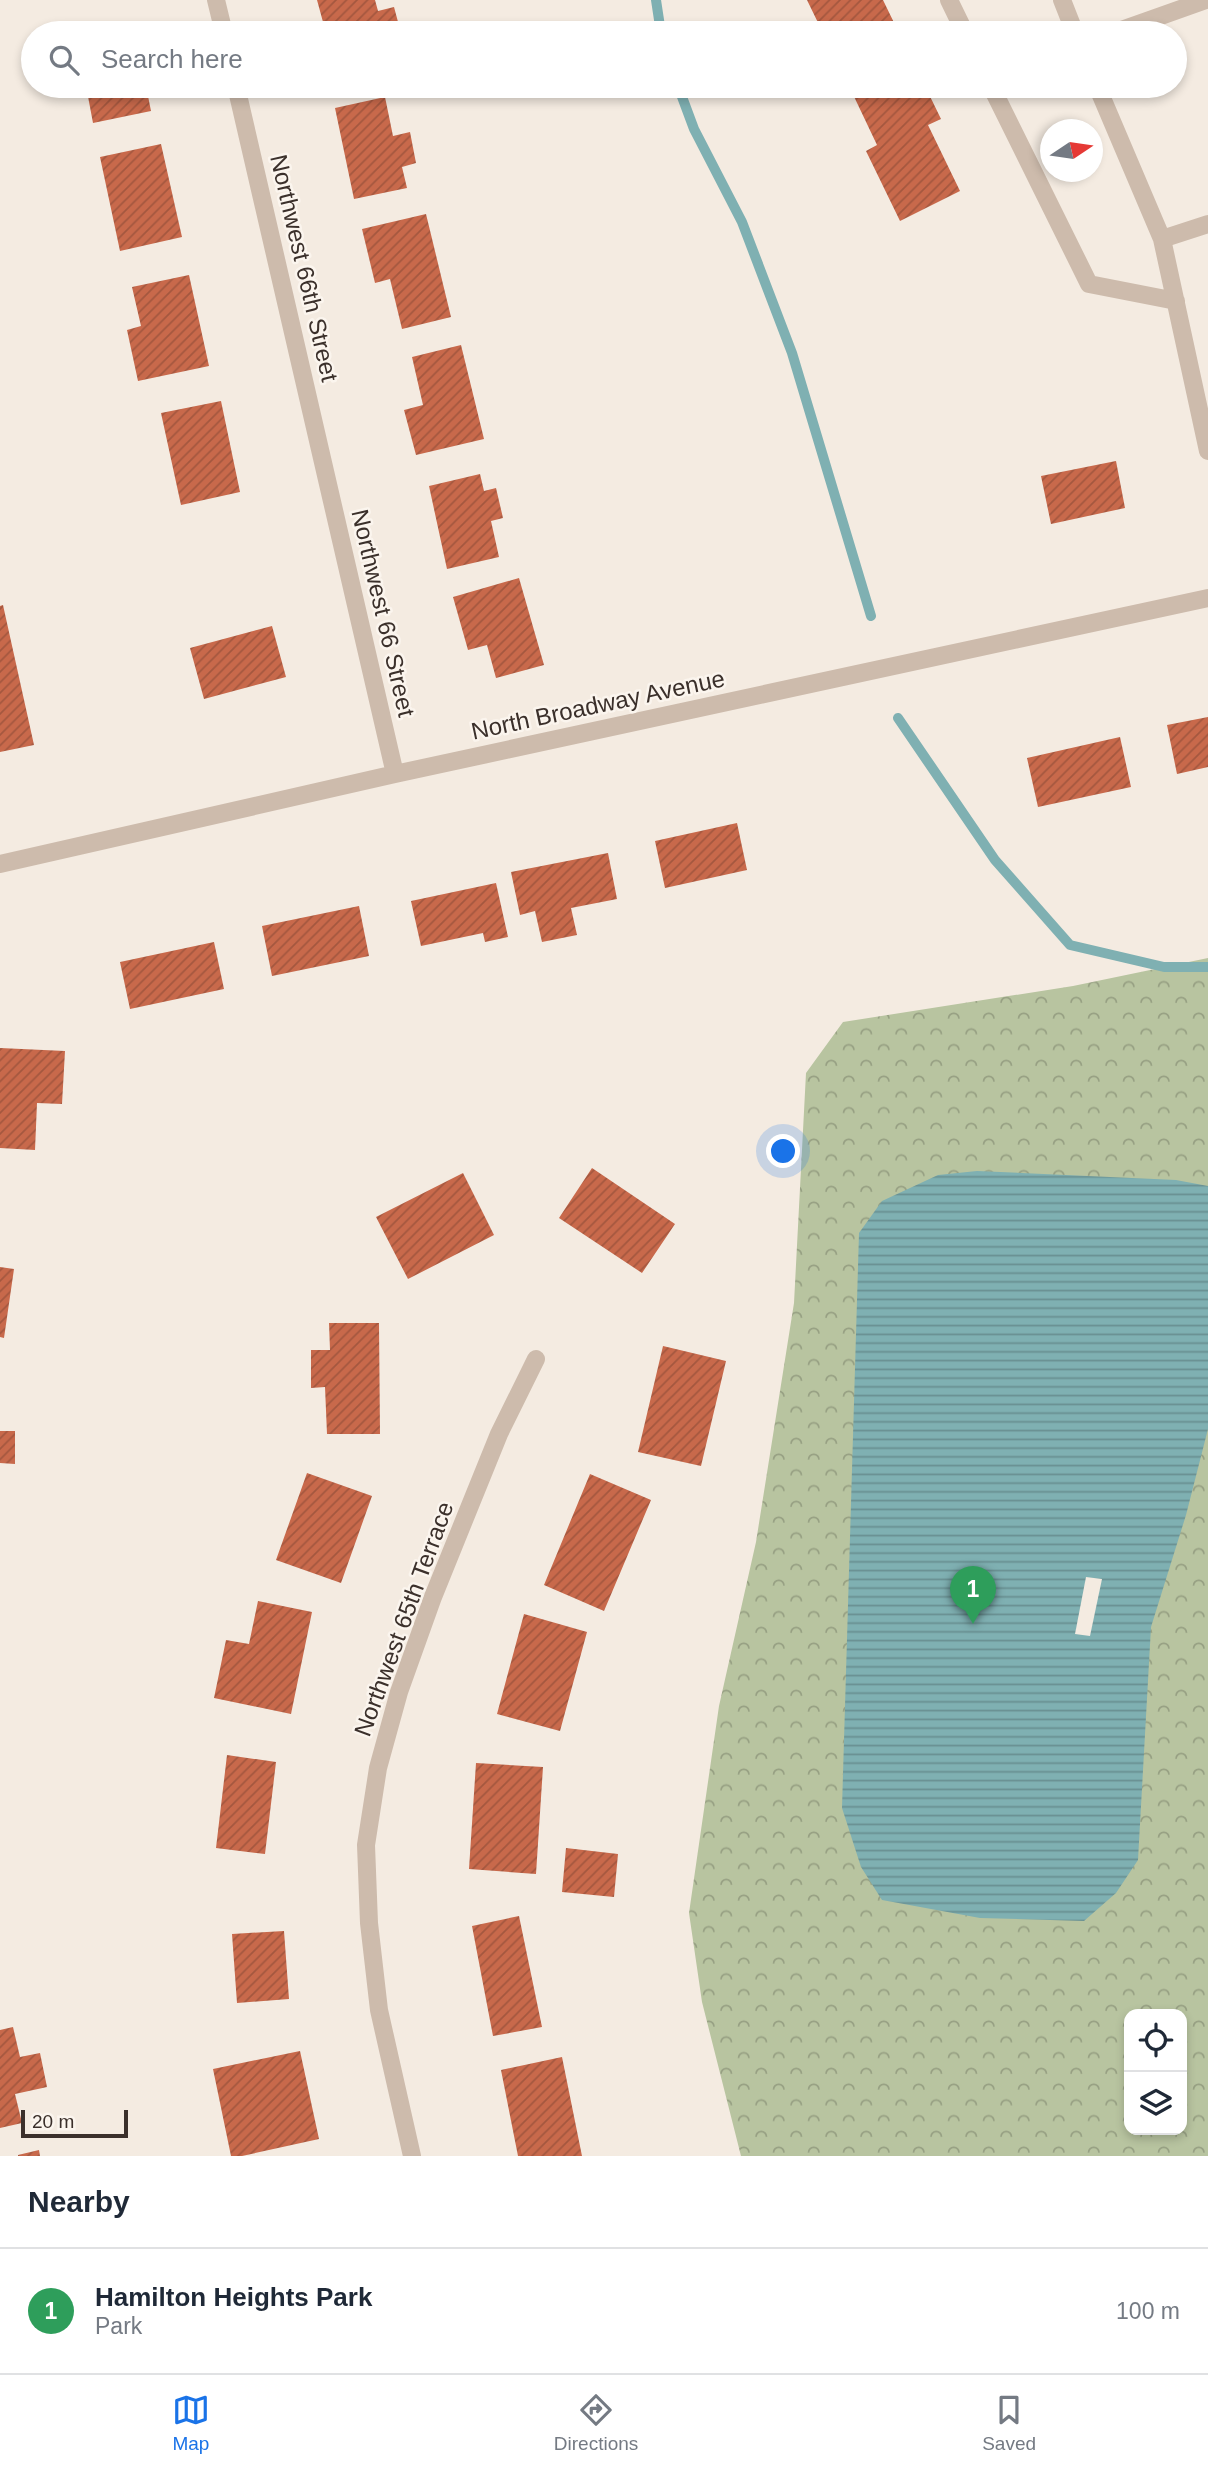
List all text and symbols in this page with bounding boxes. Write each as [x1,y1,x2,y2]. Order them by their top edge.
search box [21,21,1187,98]
icon: search [45,41,83,79]
text: Search here [101,44,243,74]
north arrow [1040,119,1103,182]
street label: Northwest 66th Street [265,152,344,384]
street label: Northwest 66 Street [346,507,421,720]
street label: North Broadway Avenue [469,664,727,745]
your location [766,1134,800,1168]
street label: Northwest 65th Terrace [348,1498,459,1740]
pin: 1 [950,1566,996,1624]
map controls [1124,2009,1187,2135]
button: locate [1124,2009,1187,2072]
button: layers [1124,2072,1187,2135]
scale bar [21,2107,128,2139]
text: 20 m [32,2111,74,2132]
text: Nearby [28,2185,130,2218]
text: Hamilton Heights Park [95,2282,372,2312]
text: 1 [45,2298,57,2324]
text: 100 m [1116,2298,1180,2324]
text: Park [95,2313,142,2339]
tab: Map [172,2391,210,2455]
tab: Directions [554,2391,638,2455]
tab: Saved [982,2391,1036,2455]

